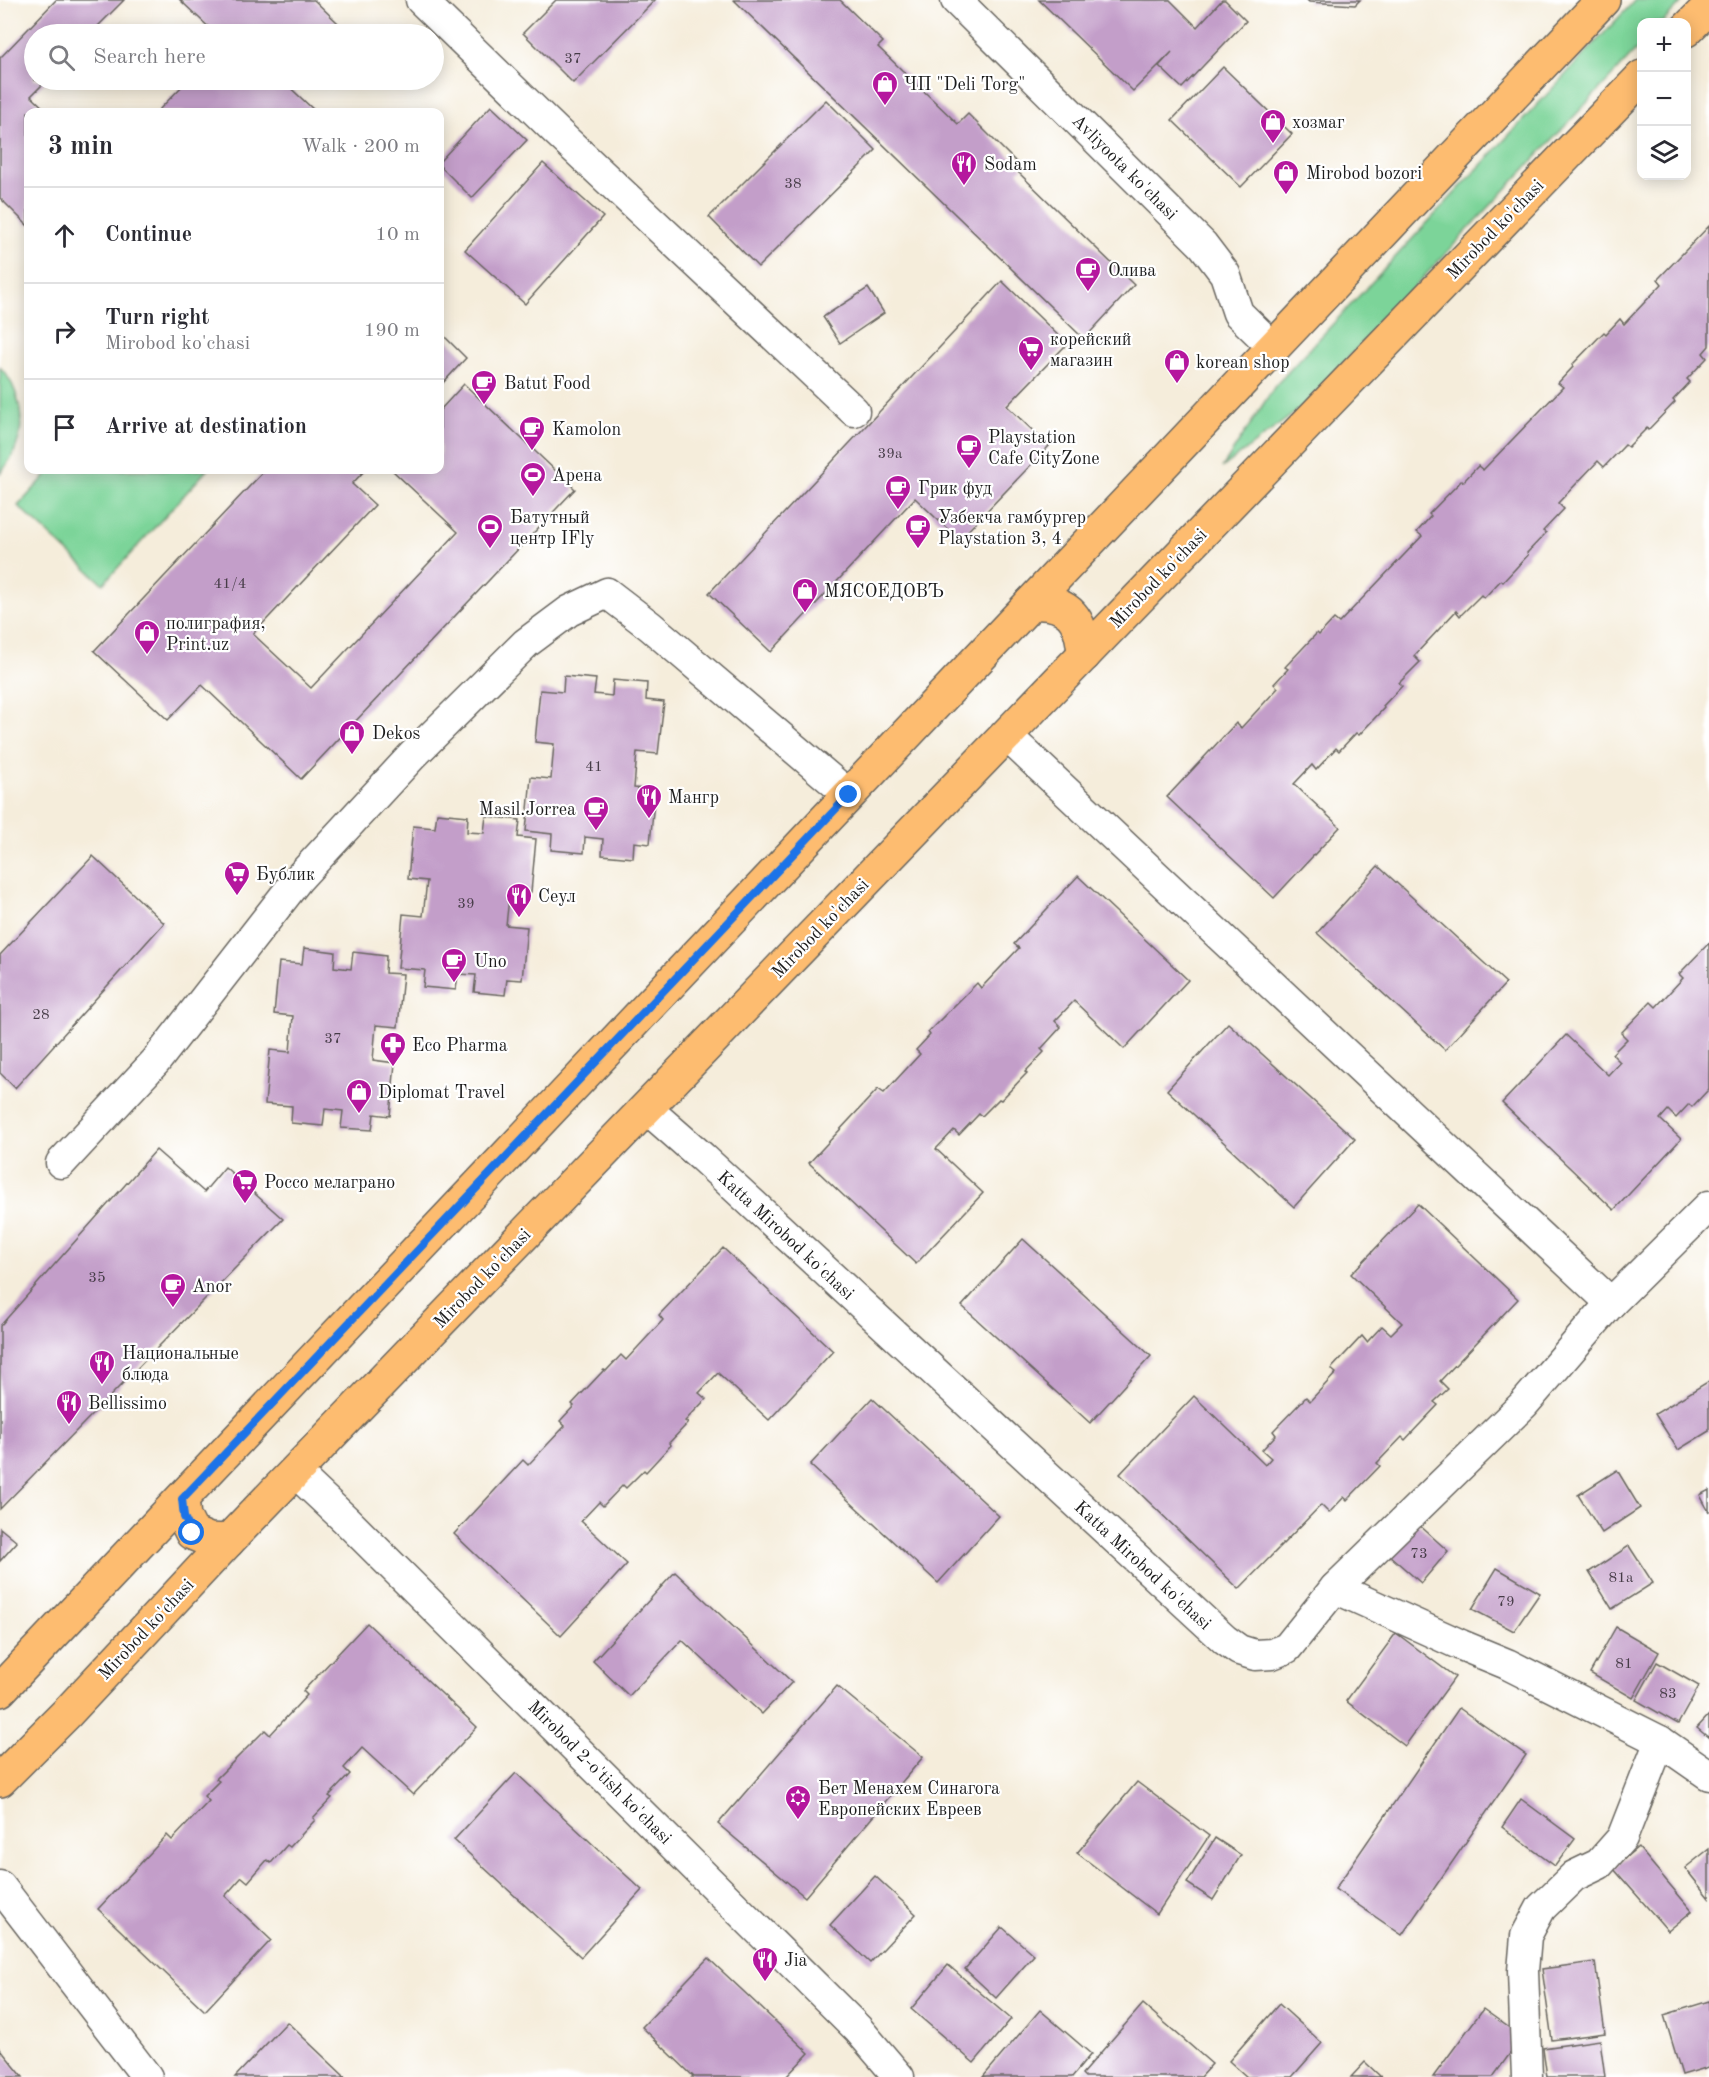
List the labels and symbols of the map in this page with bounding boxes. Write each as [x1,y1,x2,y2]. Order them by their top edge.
house number: 37 [564,52,582,67]
shop icon: ЧП "Deli Torg" [870,69,900,107]
place label: ЧП "Deli Torg" [904,76,1025,94]
shop icon: хозмаг [1258,107,1288,145]
street label: Avliyoota ko'chasi [1068,112,1180,224]
place label: хозмаг [1292,114,1345,132]
restaurant icon: Sodam [949,149,979,187]
place label: Sodam [984,156,1037,174]
shop icon: Mirobod bozori [1271,158,1301,196]
place label: Mirobod bozori [1306,165,1422,183]
street label: Mirobod ko'chasi [1444,176,1548,283]
house number: 38 [784,177,802,192]
cafe icon: Олива [1073,255,1103,293]
place label: Олива [1108,262,1156,280]
place label: корейский магазин [1050,331,1132,370]
supermarket icon: корейский магазин [1016,334,1046,372]
shop icon: korean shop [1162,347,1192,385]
place label: korean shop [1196,354,1289,372]
cafe icon: Batut Food [469,368,499,406]
place label: Batut Food [504,375,591,393]
cafe icon: Kamolon [517,414,547,452]
place label: Kamolon [552,421,622,439]
place label: Playstation Cafe CityZone [988,429,1100,468]
cafe icon: Playstation Cafe CityZone [954,432,984,470]
house number: 39а [878,447,903,462]
sports icon: Арена [518,460,548,498]
place label: Арена [552,467,602,485]
cafe icon: Грик фуд [883,473,913,511]
place label: Грик фуд [918,480,992,499]
place label: Батутный центр IFly [510,509,595,548]
place label: Узбекча гамбургер Playstation 3, 4 [938,509,1086,548]
sports icon: Батутный центр IFly [475,512,505,550]
cafe icon: Узбекча гамбургер Playstation 3, 4 [903,512,933,550]
street label: Mirobod ko'chasi [1107,525,1211,632]
shop icon: МЯСОЕДОВЪ [790,576,820,614]
house number: 41/4 [214,577,246,592]
place label: МЯСОЕДОВЪ [824,583,944,601]
place label: полиграфия, Print.uz [166,615,266,654]
shop icon: полиграфия, Print.uz [132,618,162,656]
shop icon: Dekos [337,718,367,756]
place label: Dekos [372,725,421,743]
house number: 41 [585,760,603,775]
route end [835,781,861,807]
restaurant icon: Мангр [634,782,664,820]
place label: Мангр [668,789,719,807]
cafe icon: Masil.Jorrea [581,794,611,832]
place label: Masil.Jorrea [479,801,576,819]
supermarket icon: Бублик [222,859,252,897]
place label: Бублик [256,866,315,884]
street label: Mirobod ko'chasi [769,875,873,982]
restaurant icon: Сеул [504,881,534,919]
place label: Сеул [538,888,576,906]
house number: 39 [457,897,475,912]
cafe icon: Uno [439,946,469,984]
place label: Uno [474,953,507,971]
house number: 28 [32,1008,50,1023]
pharmacy icon: Eco Pharma [378,1030,408,1068]
house number: 37 [324,1032,342,1047]
place label: Eco Pharma [412,1037,508,1055]
shop icon: Diplomat Travel [344,1077,374,1115]
place label: Diplomat Travel [378,1084,505,1102]
supermarket icon: Россо мелаграно [230,1167,260,1205]
street label: Katta Mirobod ko'chasi [713,1168,857,1304]
place label: Россо мелаграно [264,1174,395,1192]
street label: Mirobod ko'chasi [431,1225,535,1332]
house number: 35 [88,1271,106,1286]
cafe icon: Anor [158,1271,188,1309]
place label: Anor [192,1278,232,1296]
place label: Национальные блюда [122,1345,239,1384]
restaurant icon: Национальные блюда [87,1348,117,1386]
restaurant icon: Bellissimo [54,1388,84,1426]
place label: Bellissimo [88,1395,167,1413]
street label: Katta Mirobod ko'chasi [1070,1498,1214,1634]
route start [178,1519,204,1545]
house number: 73 [1410,1547,1428,1562]
house number: 81a [1609,1571,1634,1586]
street label: Mirobod ko'chasi [96,1576,198,1684]
house number: 79 [1497,1595,1515,1610]
house number: 81 [1615,1657,1633,1672]
house number: 83 [1659,1687,1677,1702]
street label: Mirobod 2-o'tish ko'chasi [524,1697,675,1848]
place label: Бет Менахем Синагога Европейских Евреев [818,1780,1000,1819]
synagogue icon: Бет Менахем Синагога Европейских Евреев [783,1783,813,1821]
restaurant icon: Jia [750,1945,780,1983]
place label: Jia [784,1952,808,1970]

